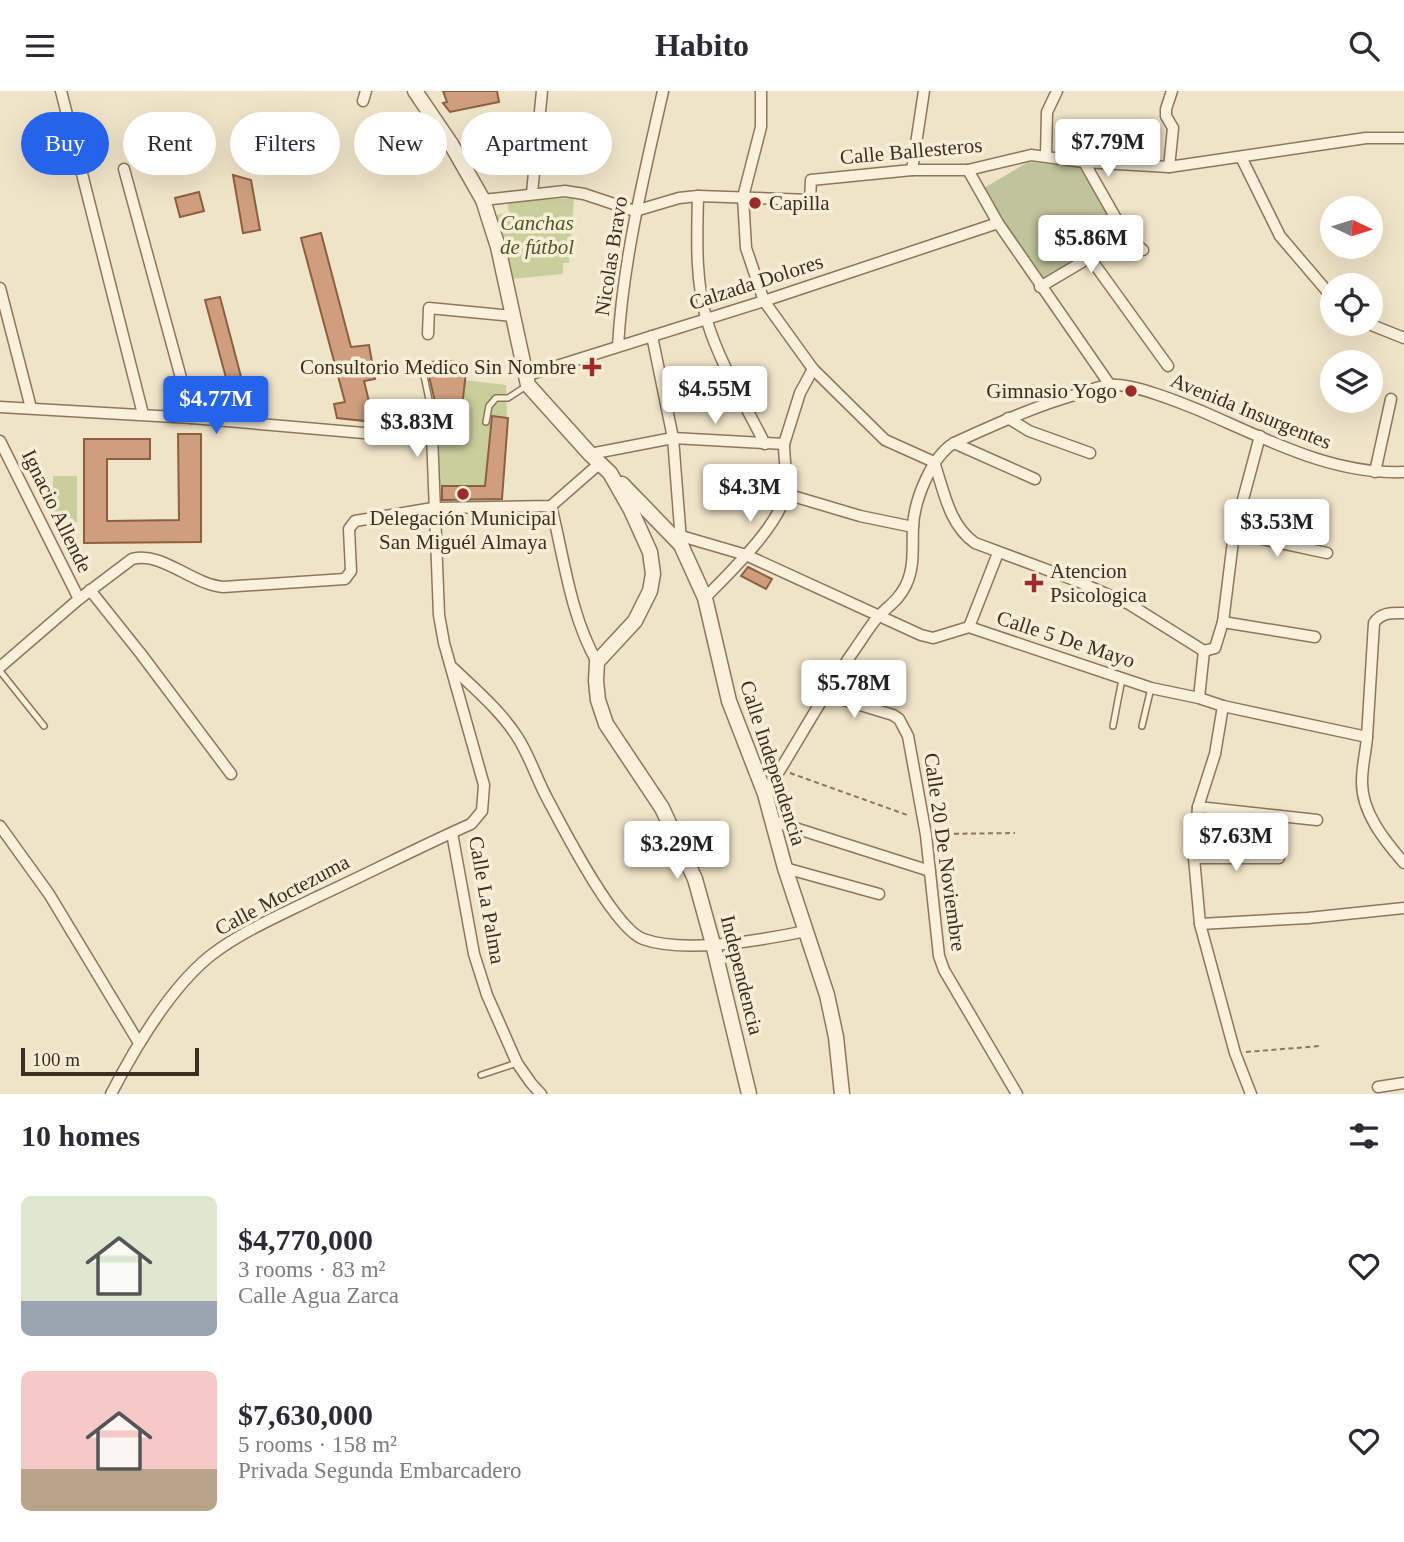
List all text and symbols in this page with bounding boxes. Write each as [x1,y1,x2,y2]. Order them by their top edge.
icon: menu [21,27,59,65]
text: Habito [655,27,749,63]
icon: search [1345,27,1383,65]
chip: Buy [21,112,109,175]
chip: Rent [123,112,216,175]
chip: Filters [230,112,340,175]
chip: New [354,112,447,175]
chip: Apartment [461,112,612,175]
pin: $7.79M [1051,119,1165,179]
text: $7.79M [1071,129,1145,154]
street label: Calle Ballesteros [839,133,983,169]
place label: Capilla [769,191,830,215]
street label: Nicolas Bravo [590,194,632,318]
marker: Capilla [747,195,763,211]
north arrow [1320,196,1382,259]
map controls [1320,196,1383,413]
park label: Canchas de fútbol [500,211,574,259]
pin: $5.86M [1034,215,1148,275]
text: $5.86M [1054,225,1128,250]
street label: Calzada Dolores [686,249,826,315]
button: locate [1320,273,1383,336]
button: layers [1320,350,1383,413]
place label: Consultorio Medico Sin Nombre [300,355,576,379]
marker: Consultorio Medico Sin Nombre [582,357,602,377]
pin: $4.55M [658,367,772,426]
street label: Avenida Insurgentes [1167,368,1335,454]
text: $4.55M [678,376,752,401]
pin: $4.77M [159,377,273,436]
place label: Gimnasio Yogo [986,379,1117,403]
marker: Gimnasio Yogo [1123,383,1139,399]
text: $4.77M [179,386,253,411]
pin: $3.83M [360,399,474,459]
text: $3.83M [380,409,454,434]
street label: Ignacio Allende [17,446,97,576]
pin: $4.3M [701,465,799,524]
text: $4.3M [719,474,781,499]
marker: Delegación Municipal San Miguél Almaya [455,486,471,502]
pin: $3.53M [1220,499,1334,559]
place label: Delegación Municipal San Miguél Almaya [369,506,557,554]
text: $3.53M [1240,509,1314,534]
place label: Atencion Psicologica [1050,559,1147,607]
marker: Atencion Psicologica [1024,573,1044,593]
street label: Calle 5 De Mayo [994,605,1138,673]
pin: $5.78M [797,661,911,720]
text: $5.78M [817,670,891,695]
street label: Calle Independencia [735,678,811,849]
street label: Calle 20 De Noviembre [919,751,971,953]
pin: $7.63M [1179,813,1293,873]
pin: $3.29M [620,821,734,881]
text: $7.63M [1199,823,1273,848]
text: $3.29M [640,831,714,856]
street label: Calle La Palma [464,834,510,966]
street label: Calle Moctezuma [211,849,354,941]
street label: Independencia [716,913,769,1038]
scale bar [21,1045,200,1077]
text: 100 m [32,1049,80,1070]
icon: filters [1345,1117,1383,1155]
text: 10 homes [21,1119,140,1152]
text: $4,770,000 [238,1223,373,1256]
icon: home [77,1224,161,1308]
icon: heart [1345,1247,1383,1285]
text: 3 rooms · 83 m² [238,1257,385,1282]
text: Calle Agua Zarca [238,1283,399,1308]
text: $7,630,000 [238,1398,373,1431]
icon: home [77,1399,161,1483]
icon: heart [1345,1422,1383,1460]
text: 5 rooms · 158 m² [238,1432,397,1457]
text: Privada Segunda Embarcadero [238,1458,522,1483]

